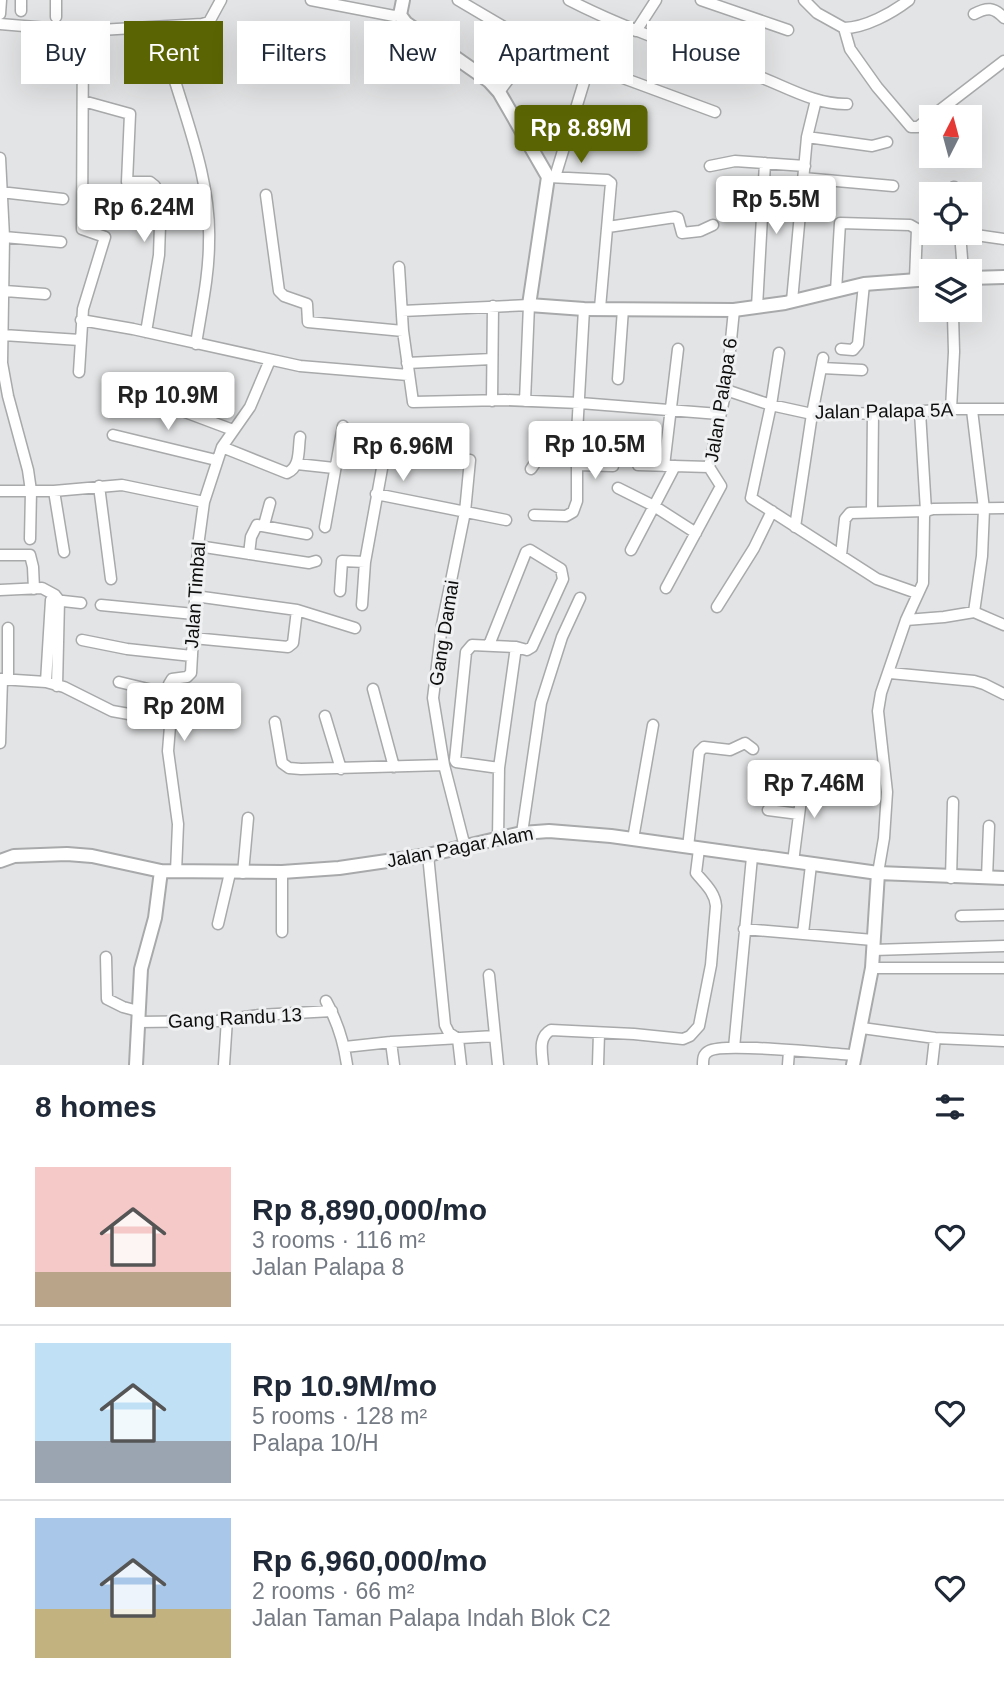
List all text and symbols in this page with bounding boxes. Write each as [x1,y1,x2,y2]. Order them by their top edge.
chip: Buy [21,21,110,84]
chip: Rent [124,21,223,84]
chip: Filters [237,21,350,84]
chip: New [364,21,460,84]
chip: Apartment [474,21,633,84]
chip: House [647,21,765,84]
north arrow [919,105,982,168]
map controls [919,105,982,322]
pin: Rp 8.89M [509,106,653,165]
text: Rp 8.89M [531,115,631,141]
pin: Rp 5.5M [711,176,841,236]
button: locate [919,182,982,245]
pin: Rp 6.24M [72,184,216,244]
text: Rp 5.5M [732,186,820,212]
text: Rp 6.24M [94,194,194,220]
button: layers [919,259,982,322]
street label: Jalan Palapa 6 [701,336,741,464]
pin: Rp 10.9M [96,372,240,432]
text: Rp 10.9M [118,382,218,408]
street label: Jalan Palapa 5A [815,399,954,423]
pin: Rp 10.5M [523,421,667,481]
pin: Rp 6.96M [331,424,475,483]
text: Rp 10.5M [545,431,645,457]
text: Rp 6.96M [353,433,453,459]
street label: Jalan Timbal [181,541,209,649]
street label: Gang Damai [425,579,463,687]
pin: Rp 20M [127,684,241,743]
text: Rp 20M [143,693,225,719]
pin: Rp 7.46M [742,760,886,820]
text: Rp 7.46M [764,770,864,796]
street label: Jalan Pagar Alam [385,822,535,872]
street label: Gang Randu 13 [167,1004,303,1032]
icon: filters [931,1088,969,1126]
text: 8 homes [35,1090,157,1123]
text: Rp 8,890,000/mo [252,1193,487,1226]
icon: home [91,1195,175,1279]
icon: heart [931,1218,969,1256]
text: 3 rooms · 116 m² [252,1227,425,1253]
text: Jalan Palapa 8 [252,1254,404,1280]
text: Rp 10.9M/mo [252,1369,437,1402]
icon: home [91,1371,175,1455]
icon: heart [931,1394,969,1432]
text: 5 rooms · 128 m² [252,1403,427,1429]
text: Palapa 10/H [252,1430,379,1456]
text: Rp 6,960,000/mo [252,1544,487,1577]
icon: home [91,1546,175,1630]
icon: heart [931,1569,969,1607]
text: 2 rooms · 66 m² [252,1578,414,1604]
text: Jalan Taman Palapa Indah Blok C2 [252,1605,611,1631]

